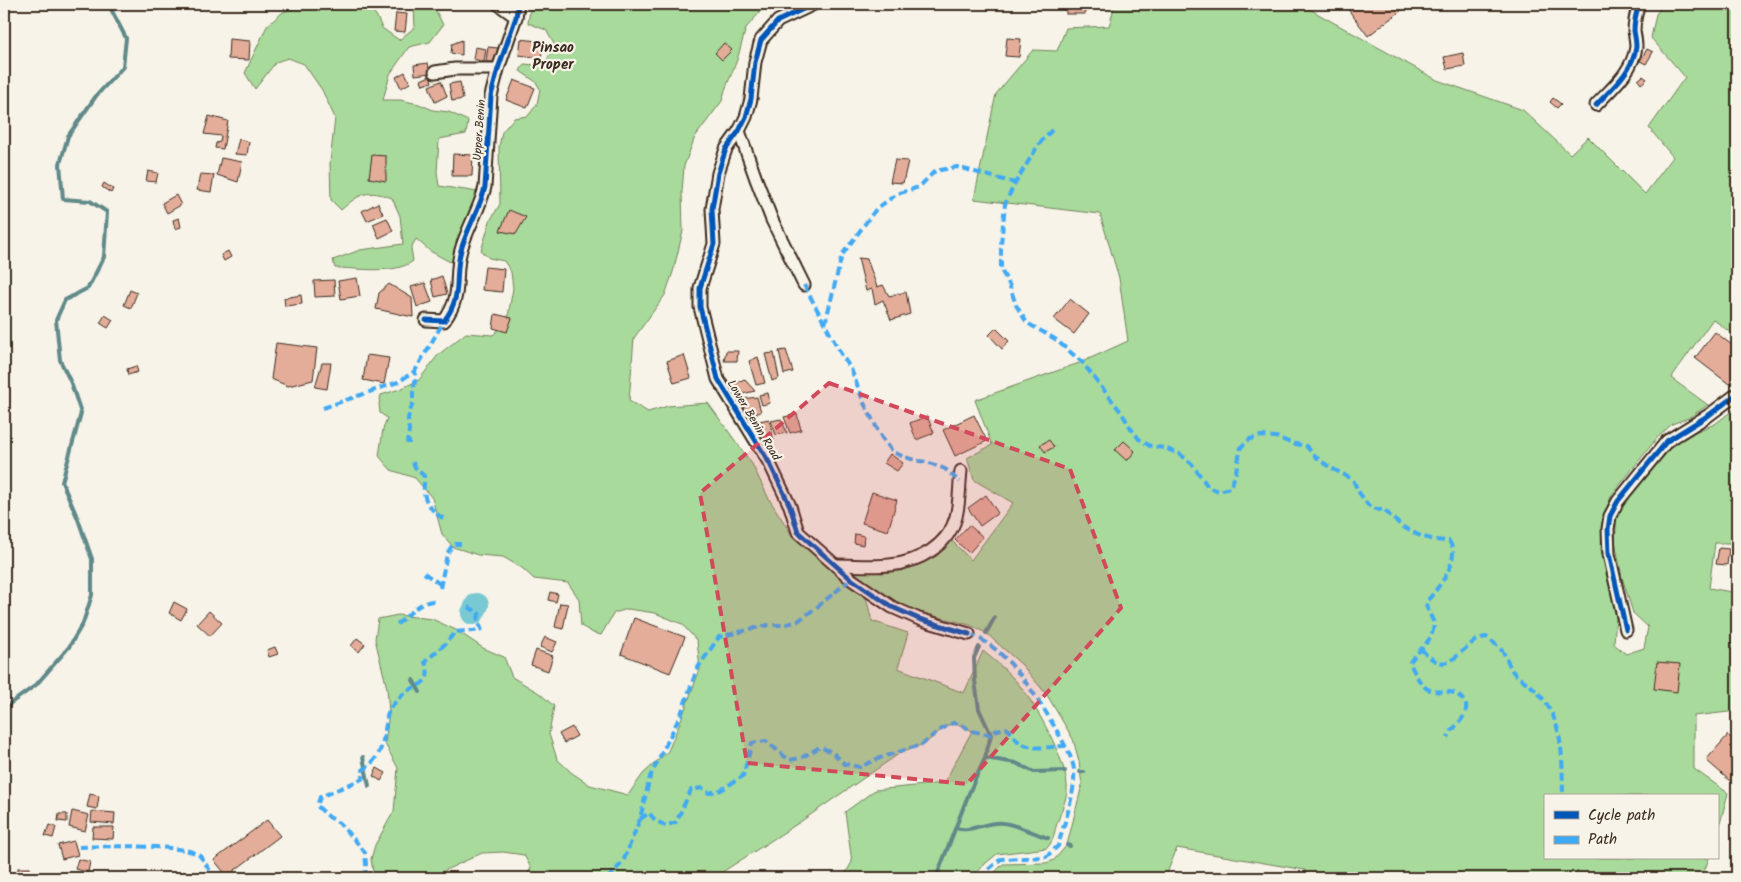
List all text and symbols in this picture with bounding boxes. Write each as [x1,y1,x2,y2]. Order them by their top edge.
district label: Pinsao Proper [532,36,574,77]
street label: Upper Benin [468,99,491,161]
street label: Lower Benin Road [722,376,786,465]
legend [1544,794,1718,860]
text: Cycle path [1588,804,1655,828]
text: Path [1588,828,1617,852]

